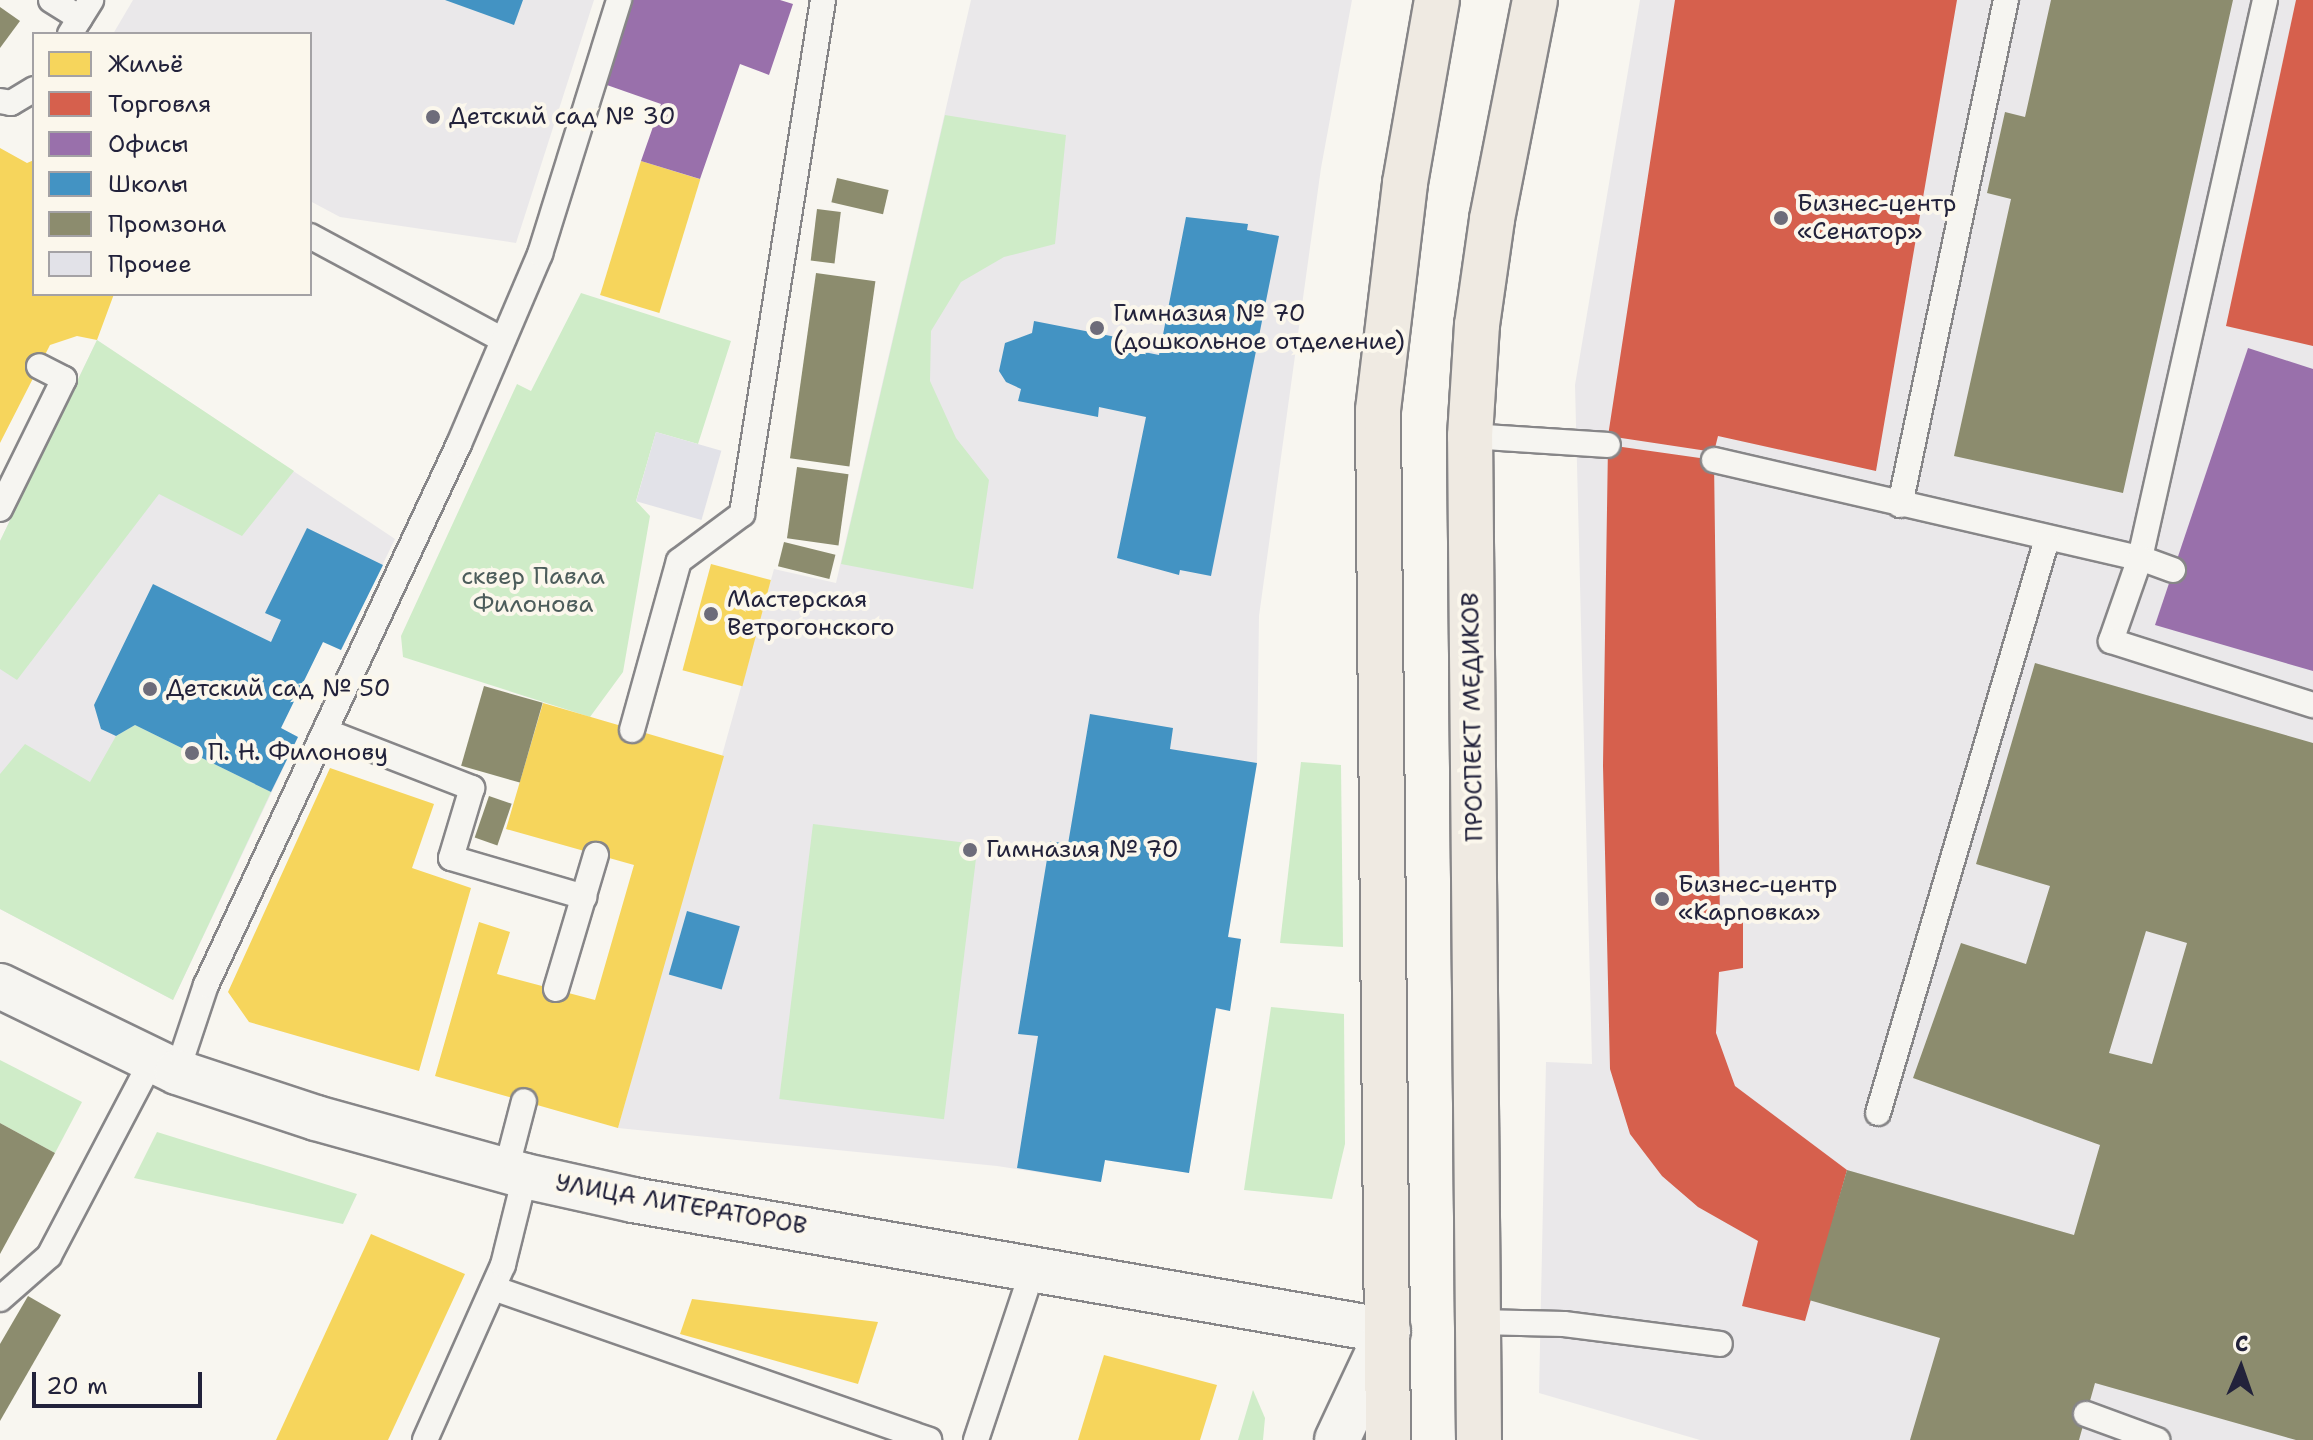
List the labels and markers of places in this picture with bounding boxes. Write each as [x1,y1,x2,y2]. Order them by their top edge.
place label: Детский сад № 30 [449,103,675,131]
marker: Детский сад № 30 [424,108,442,126]
place label: Бизнес-центр «Сенатор» [1797,190,1956,246]
marker: Бизнес-центр «Сенатор» [1772,209,1790,227]
place label: Гимназия № 70 (дошкольное отделение) [1113,300,1405,356]
marker: Гимназия № 70 (дошкольное отделение) [1088,319,1106,337]
place label: Мастерская Ветрогонского [727,586,895,642]
marker: Мастерская Ветрогонского [702,605,720,623]
place label: Детский сад № 50 [166,675,391,703]
marker: Детский сад № 50 [141,680,159,698]
place label: П. Н. Филонову [208,739,388,767]
marker: П. Н. Филонову [183,744,201,762]
place label: Гимназия № 70 [986,836,1179,864]
marker: Гимназия № 70 [961,841,979,859]
place label: Бизнес-центр «Карповка» [1678,871,1837,927]
marker: Бизнес-центр «Карповка» [1653,890,1671,908]

